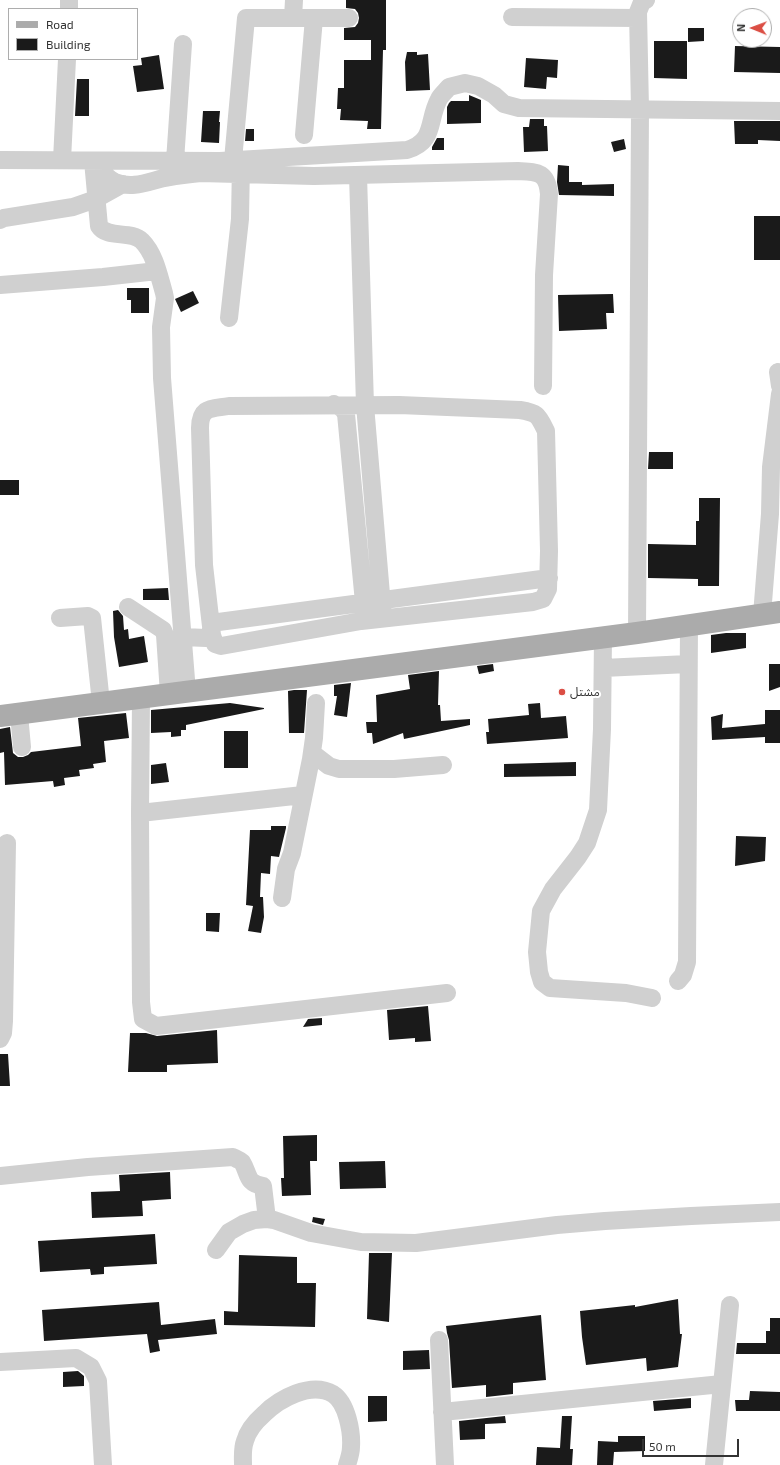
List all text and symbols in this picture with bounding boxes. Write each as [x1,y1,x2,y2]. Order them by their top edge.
legend [8,8,138,60]
north arrow [732,8,772,48]
text: Road [46,17,74,31]
text: N [734,24,747,32]
text: Building [46,37,90,51]
place label: مشتل [570,685,600,699]
marker: مشتل [557,687,567,697]
scale bar [644,1431,741,1457]
text: 50 m [649,1439,676,1453]

